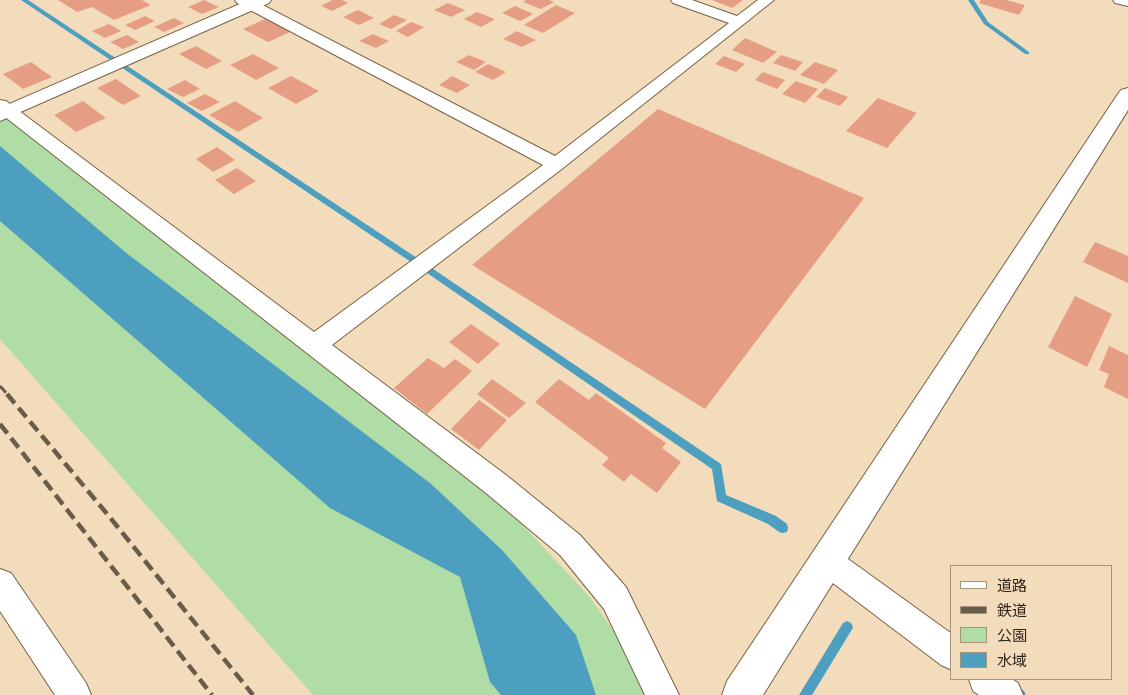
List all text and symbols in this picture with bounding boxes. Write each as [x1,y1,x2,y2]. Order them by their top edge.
legend [950,565,1113,680]
text: 道路 [997,577,1027,596]
text: 鉄道 [997,602,1027,621]
text: 公園 [997,627,1027,646]
text: 水域 [997,652,1027,671]

